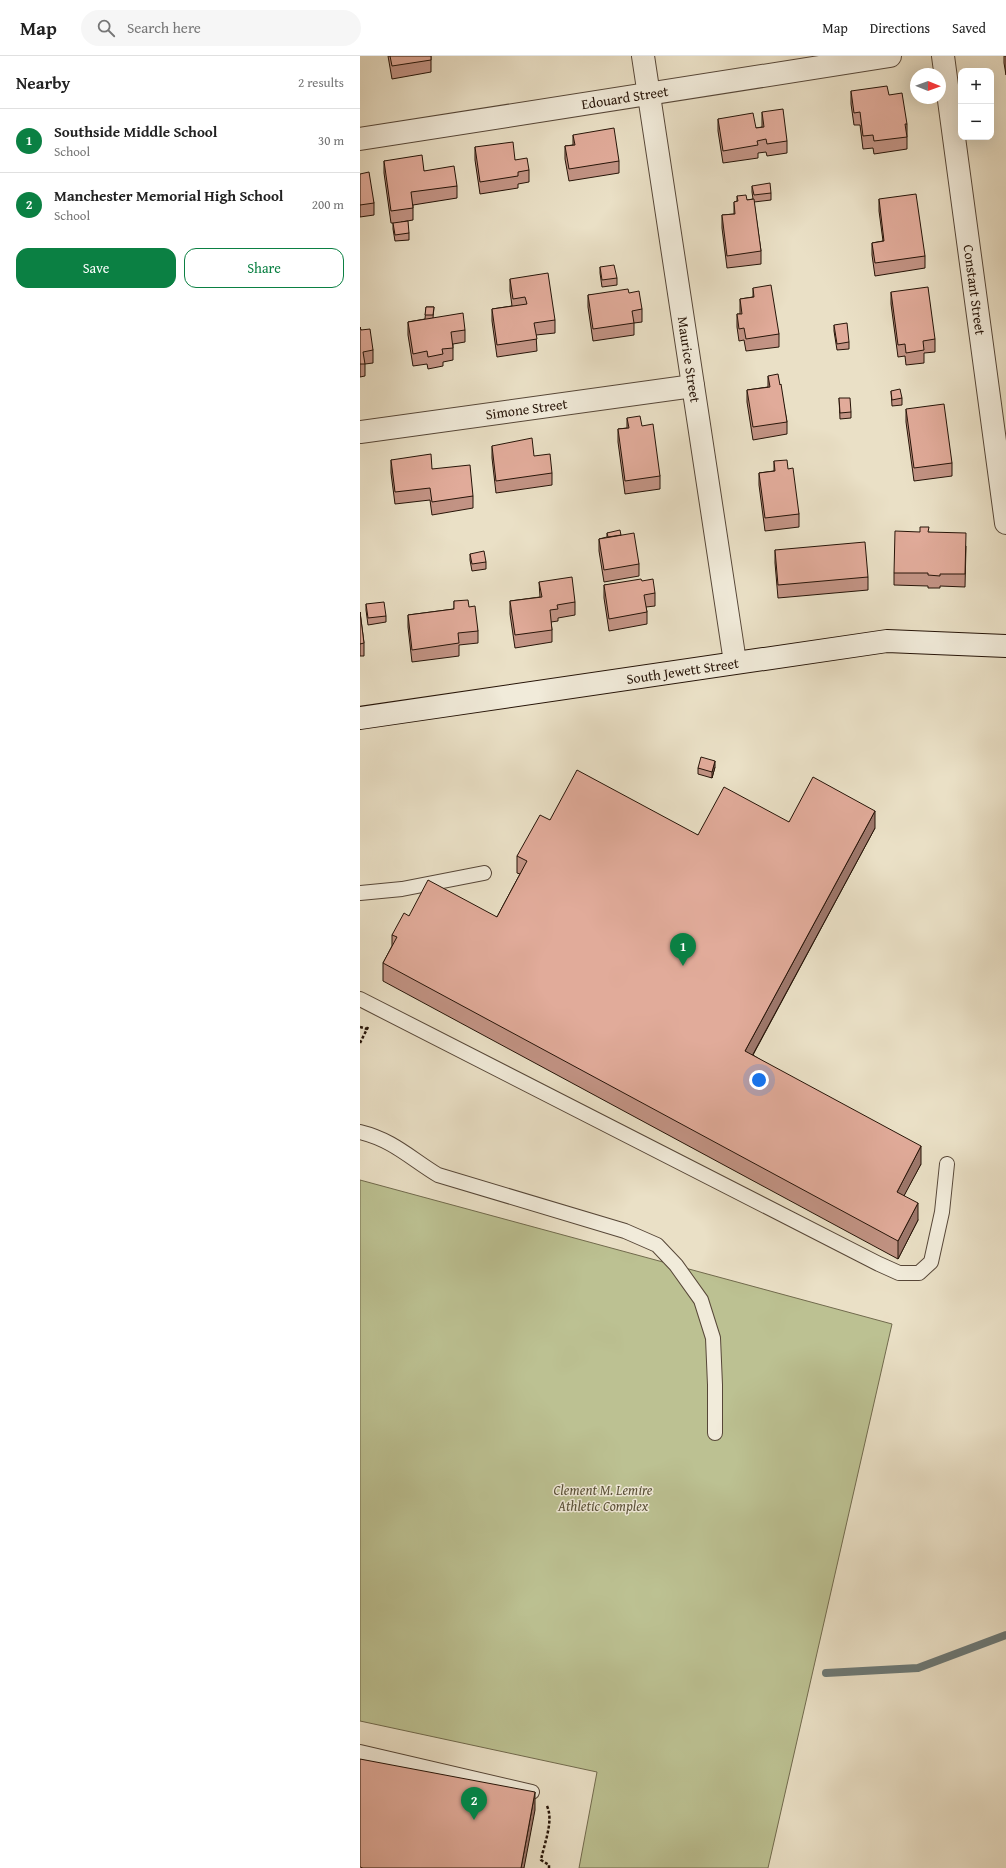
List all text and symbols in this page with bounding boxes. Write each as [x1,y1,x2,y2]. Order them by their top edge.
search box [81,10,361,46]
text: Map [20,14,57,42]
icon: search [95,17,117,39]
text: Search here [127,17,201,38]
text: Map [822,18,848,38]
text: Directions [870,18,930,38]
text: Saved [952,18,986,38]
north arrow [910,68,946,104]
map controls [958,68,994,140]
button: + [958,68,994,104]
text: Nearby [16,70,70,95]
text: 2 results [298,73,344,92]
street label: Edouard Street [580,81,670,114]
button: − [958,104,994,140]
text: Southside Middle School [54,121,218,142]
text: 1 [26,131,32,150]
text: 30 m [318,131,344,150]
text: School [54,142,90,161]
text: Manchester Memorial High School [54,185,284,206]
text: 2 [26,195,32,214]
text: 200 m [312,195,344,214]
text: School [54,206,90,225]
street label: Constant Street [959,243,991,336]
button: Save [16,248,176,288]
button: Share [184,248,344,288]
street label: Maurice Street [673,315,705,404]
street label: Simone Street [484,393,569,425]
street label: South Jewett Street [625,653,740,689]
pin: 1 [670,933,696,966]
your location [749,1070,769,1090]
park label: Clement M. Lemire Athletic Complex [553,1480,653,1516]
pin: 2 [461,1787,487,1820]

